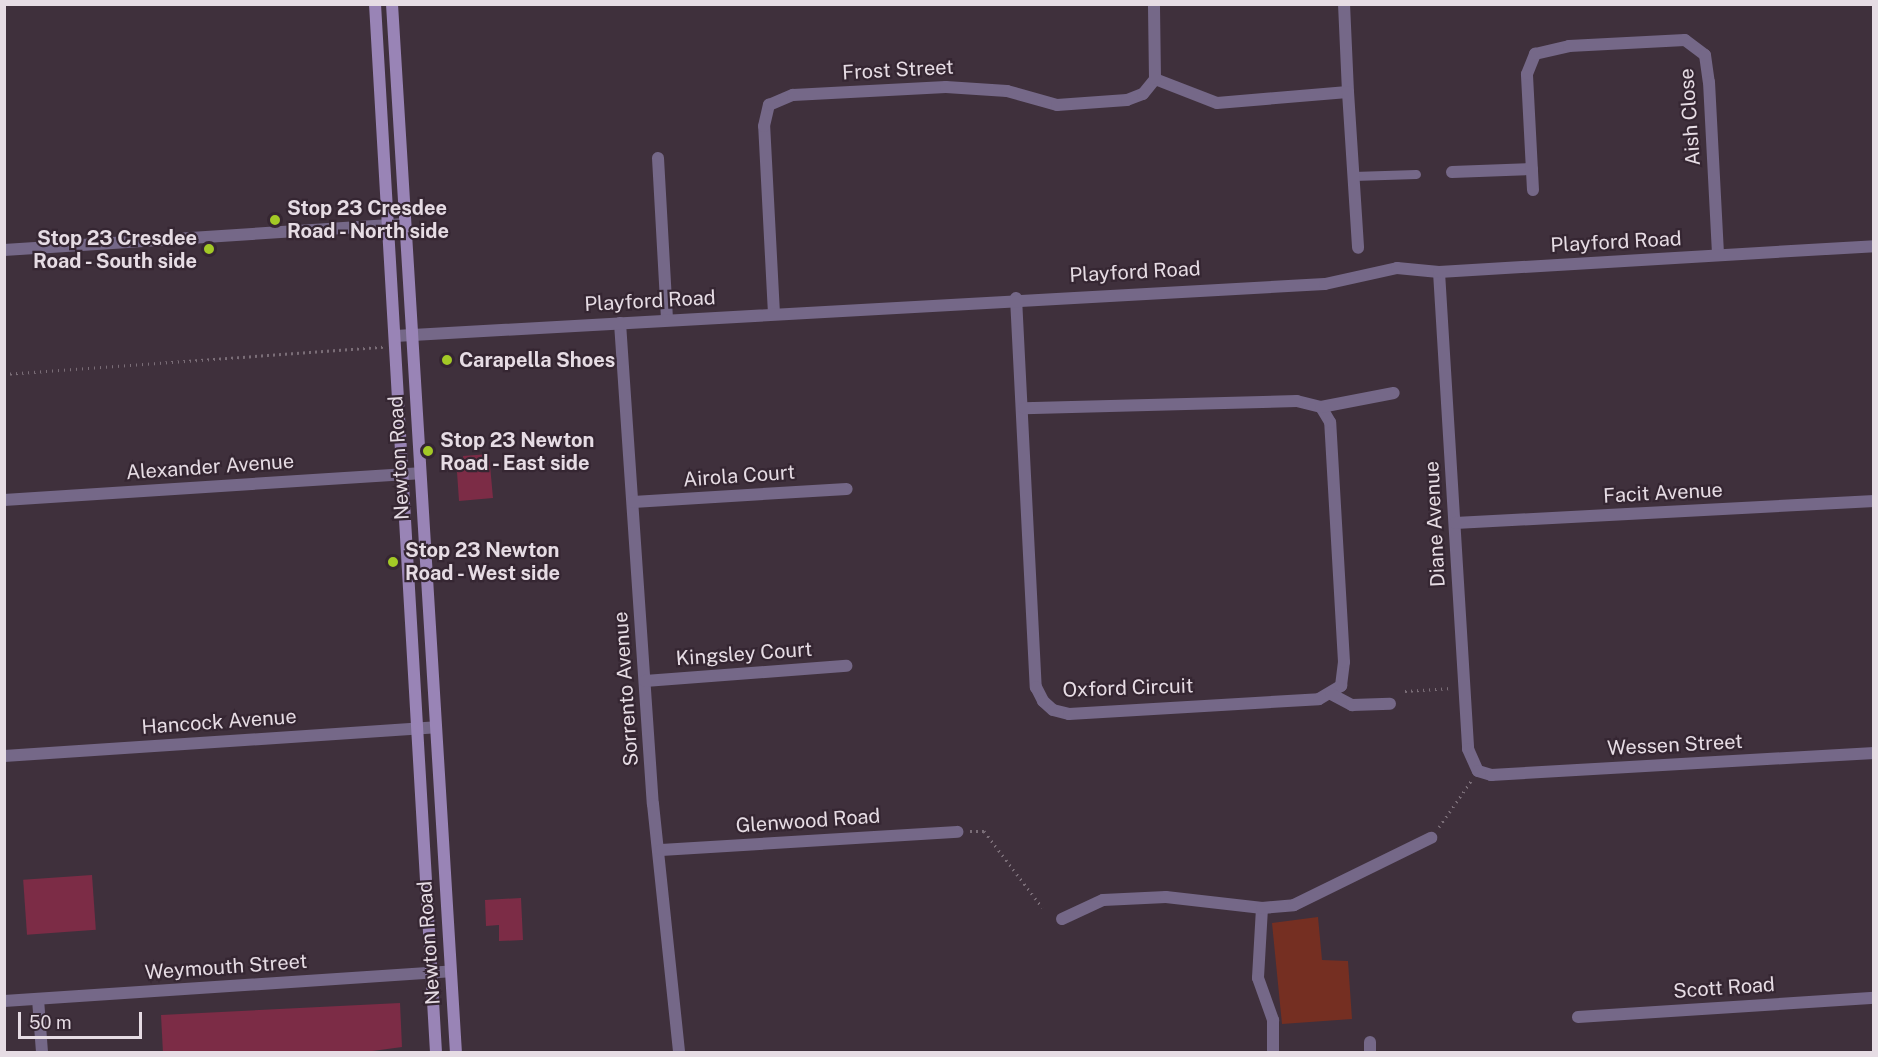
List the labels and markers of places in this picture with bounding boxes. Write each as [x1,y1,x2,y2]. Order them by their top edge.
place label: Stop 23 Cresdee Road - North side [287,196,452,243]
marker: Stop 23 Cresdee Road - North side [268,213,282,227]
place label: Stop 23 Cresdee Road - South side [30,226,197,273]
marker: Stop 23 Cresdee Road - South side [202,242,216,256]
place label: Carapella Shoes [459,348,615,372]
marker: Carapella Shoes [440,353,454,367]
place label: Stop 23 Newton Road - East side [440,428,594,475]
marker: Stop 23 Newton Road - East side [421,444,435,458]
place label: Stop 23 Newton Road - West side [405,538,563,585]
marker: Stop 23 Newton Road - West side [386,555,400,569]

